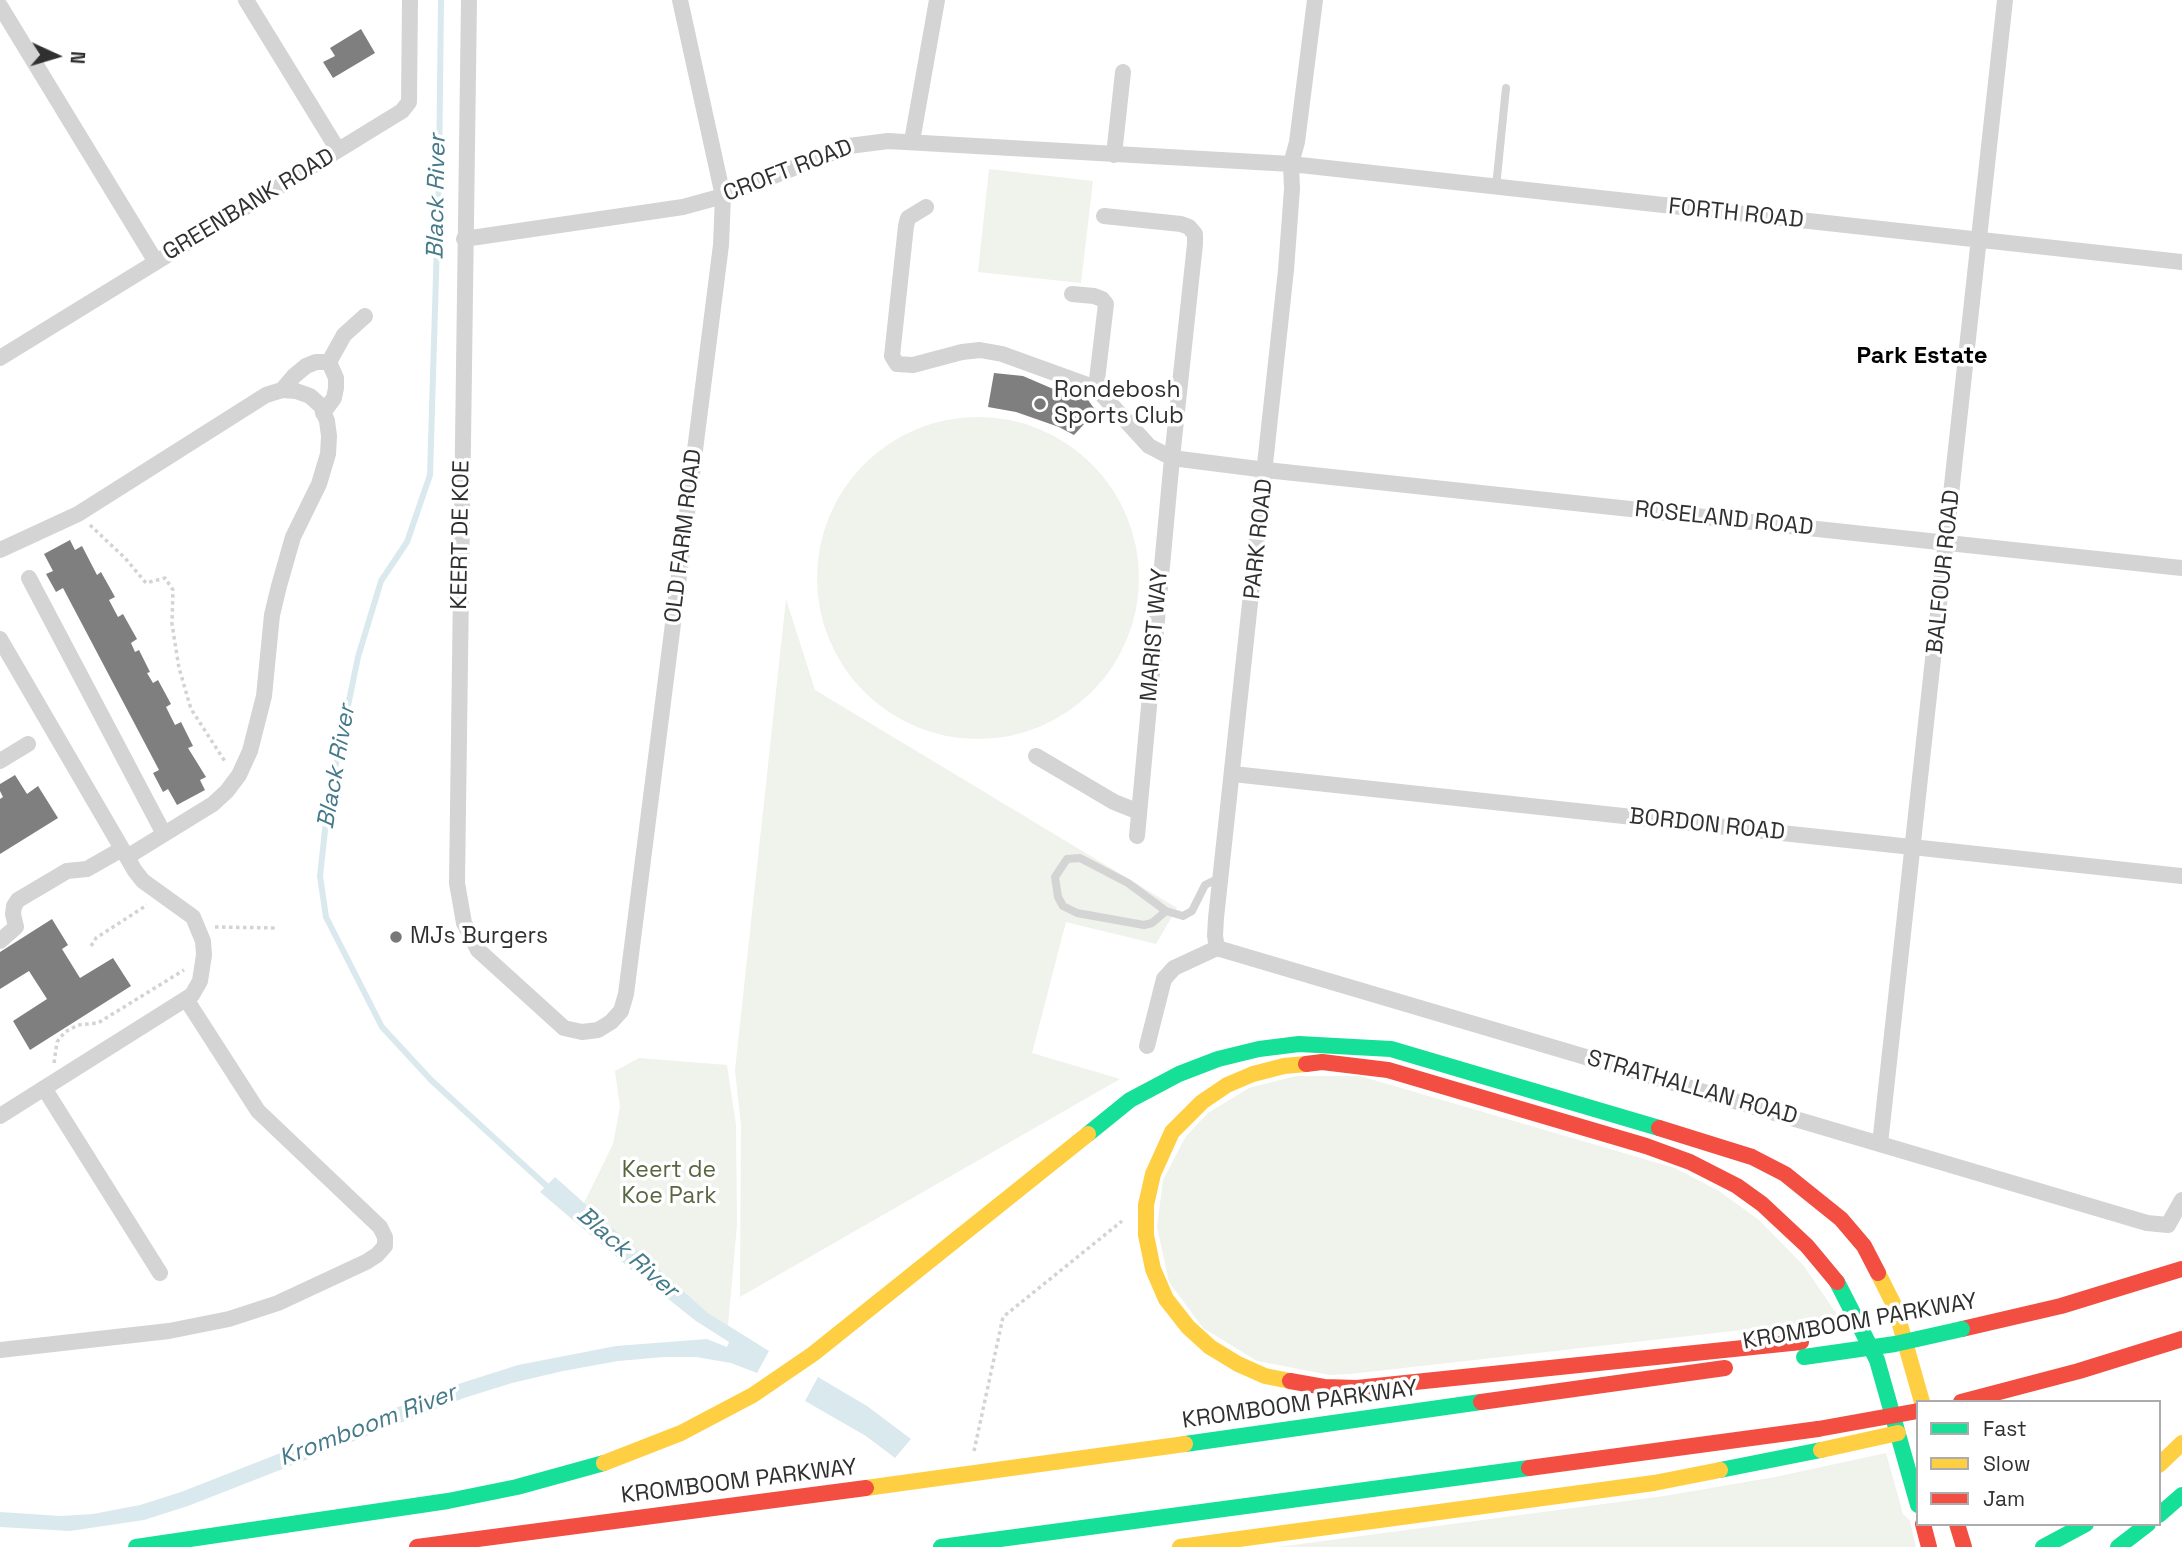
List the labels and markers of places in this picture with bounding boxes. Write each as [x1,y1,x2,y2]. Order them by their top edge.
place label: Rondebosh Sports Club [1054,377,1184,431]
marker: Rondebosh Sports Club [1032,396,1048,412]
place label: MJs Burgers [410,923,548,951]
marker: MJs Burgers [388,929,404,945]

